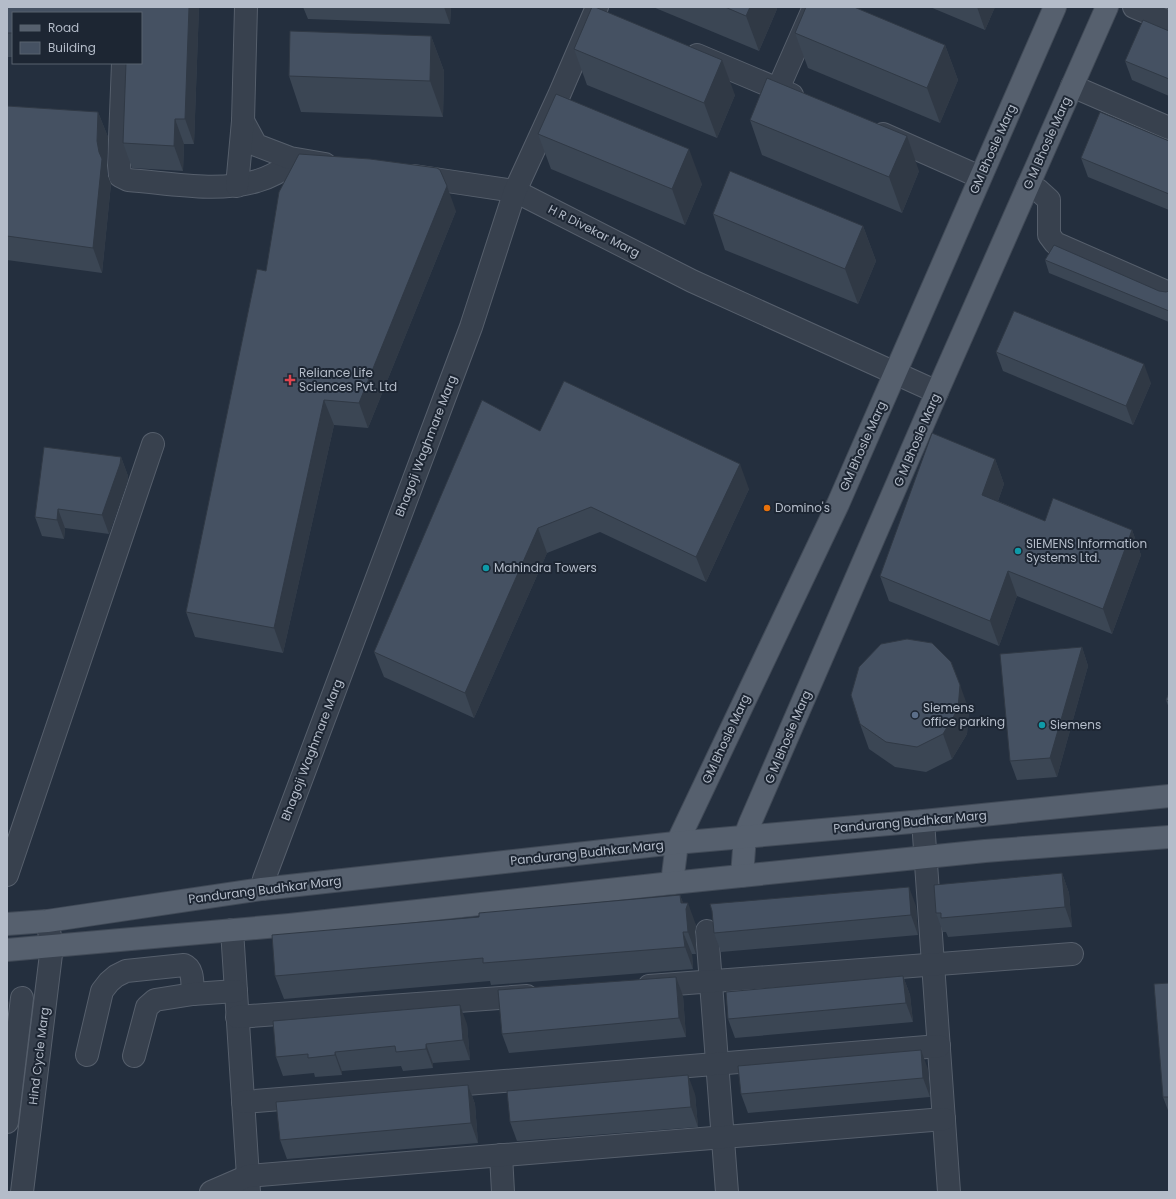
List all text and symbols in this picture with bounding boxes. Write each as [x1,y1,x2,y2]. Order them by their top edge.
legend [12,12,142,64]
text: Road [48,19,79,36]
text: Building [48,39,96,56]
street label: G M Bhosle Marg [1019,94,1075,192]
street label: GM Bhosle Marg [965,101,1020,196]
street label: H R Divekar Marg [546,200,643,261]
place label: Reliance Life Sciences Pvt. Ltd [299,364,397,395]
street label: Bhagoji Waghmare Marg [391,373,460,519]
marker: Reliance Life Sciences Pvt. Ltd [284,374,296,386]
street label: G M Bhosle Marg [889,391,944,489]
street label: GM Bhosle Marg [835,398,890,493]
place label: Domino's [775,499,830,516]
marker: Domino's [762,503,772,513]
place label: SIEMENS Information Systems Ltd. [1026,535,1147,566]
marker: SIEMENS Information Systems Ltd. [1013,546,1023,556]
place label: Mahindra Towers [494,559,597,576]
marker: Mahindra Towers [481,563,491,573]
street label: Bhagoji Waghmare Marg [277,677,346,823]
street label: G M Bhosle Marg [760,688,815,786]
street label: GM Bhosle Marg [697,691,754,786]
place label: Siemens office parking [923,699,1005,730]
marker: Siemens office parking [910,710,920,720]
place label: Siemens [1050,716,1101,733]
marker: Siemens [1037,720,1047,730]
street label: Pandurang Budhkar Marg [833,806,987,837]
street label: Pandurang Budhkar Marg [510,836,664,869]
street label: Pandurang Budhkar Marg [188,872,342,907]
street label: Hind Cycle Marg [24,1006,53,1106]

